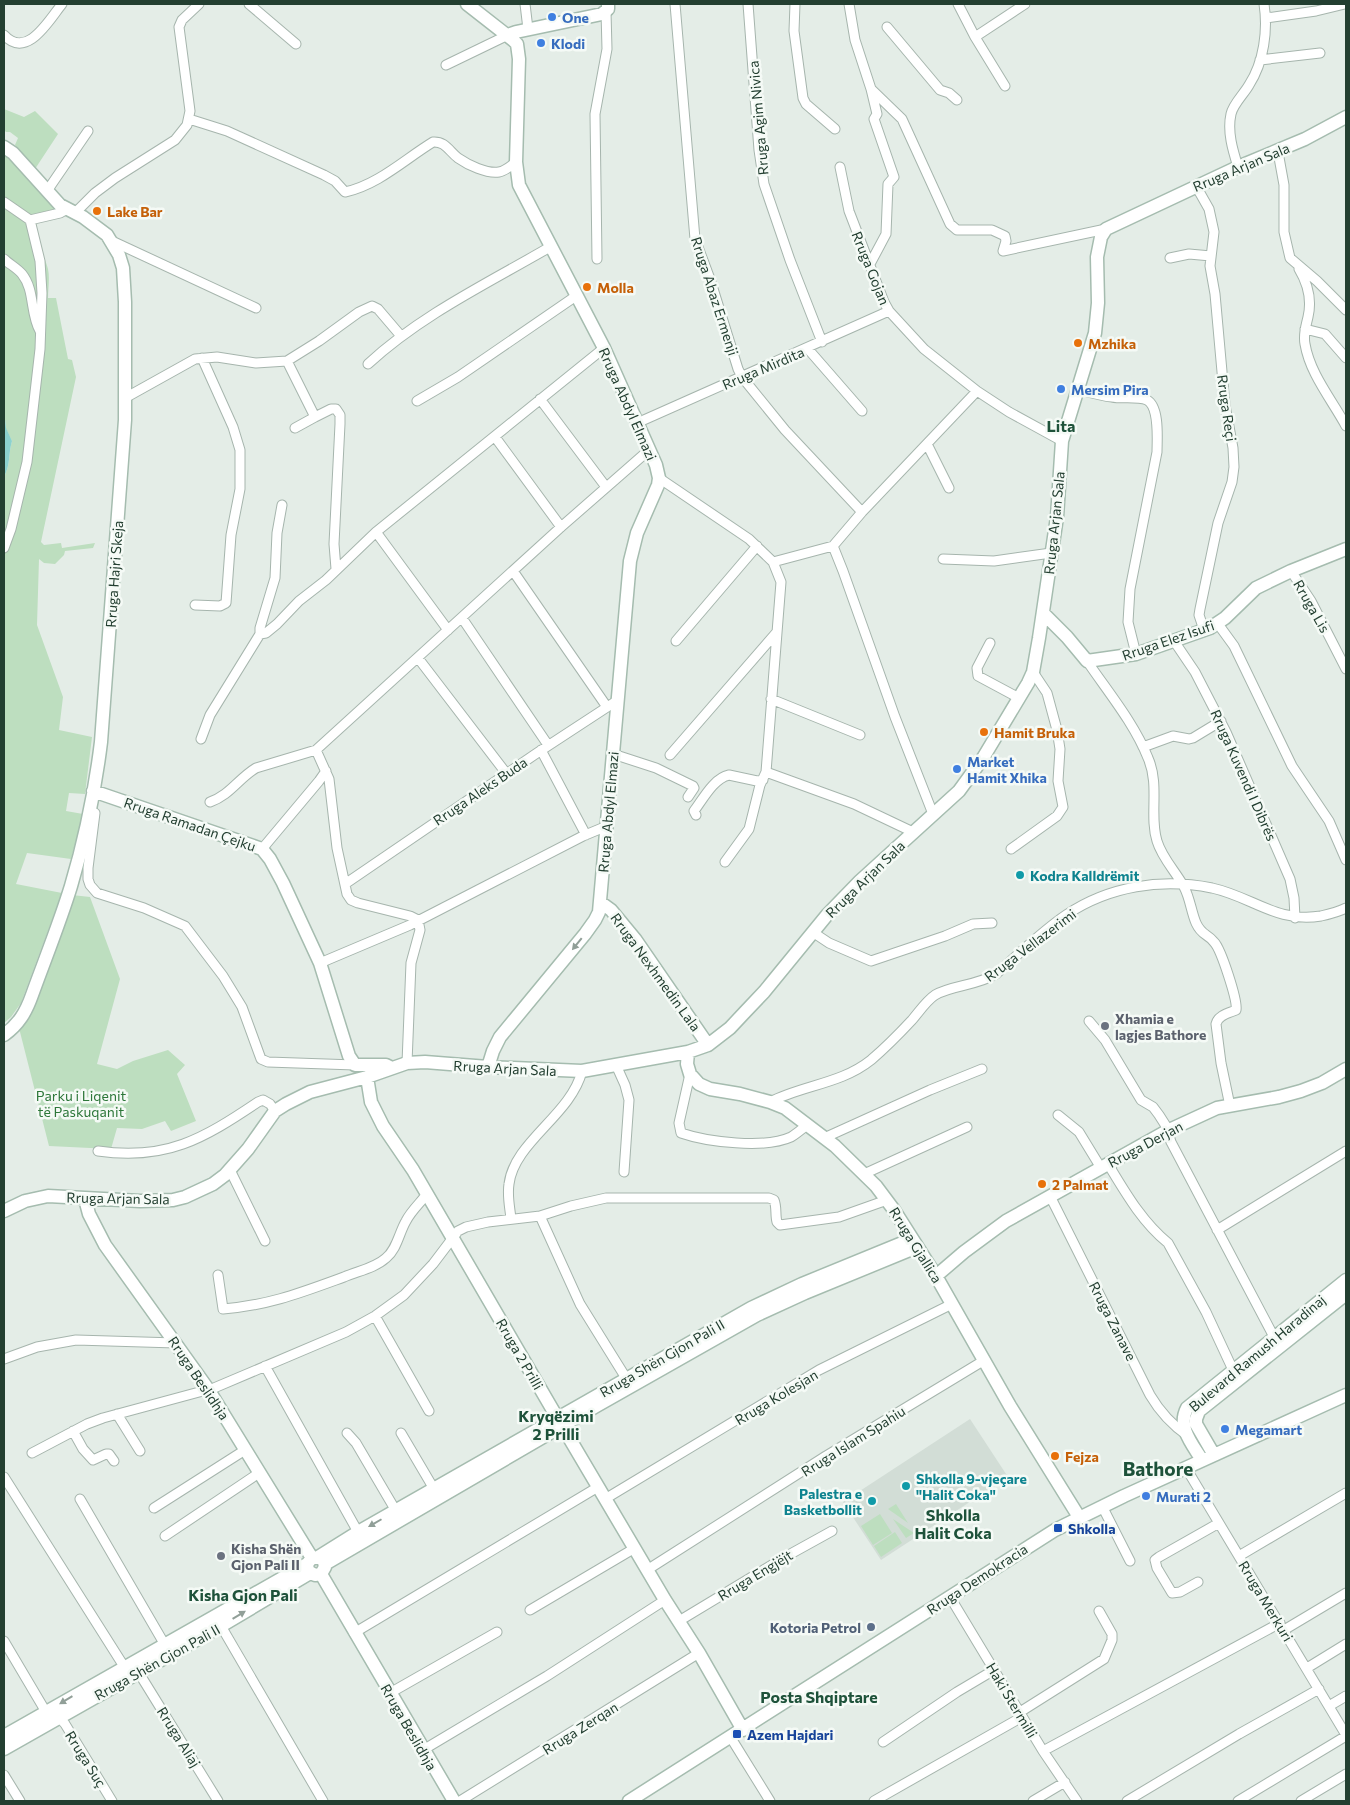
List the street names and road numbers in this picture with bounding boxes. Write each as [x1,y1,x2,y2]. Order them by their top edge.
street label: Rruga Agim Nivica [745,60,771,176]
street label: Rruga Arjan Sala [1190,139,1292,195]
street label: Rruga Gojan [849,229,893,307]
street label: Rruga Abaz Ermenji [688,234,742,358]
street label: Rruga Mirdita [719,343,807,393]
street label: Rruga Abdyl Elmazi [595,345,661,463]
street label: Rruga Reçi [1214,374,1240,442]
street label: Rruga Arjan Sala [1040,471,1068,575]
street label: Rruga Hajri Skeja [102,520,126,628]
street label: Rruga Lis [1290,577,1334,635]
street label: Rruga Elez Isufi [1120,616,1216,664]
street label: Rruga Kuvendi I Dibrës [1207,707,1281,843]
street label: Rruga Abdyl Elmazi [594,751,622,873]
street label: Rruga Aleks Buda [430,753,530,829]
street label: Rruga Ramadan Çejku [122,793,258,855]
street label: Rruga Arjan Sala [822,837,908,921]
street label: Rruga Vellazerimi [981,905,1079,985]
street label: Rruga Nexhmedin Lala [607,910,705,1034]
street label: Rruga Arjan Sala [453,1057,557,1079]
street label: Rruga Derjan [1105,1117,1185,1171]
street label: Rruga Arjan Sala [66,1189,170,1207]
street label: Rruga Gjallica [886,1204,946,1286]
street label: Rruga Zanave [1086,1279,1140,1363]
street label: Bulevard Ramush Haradinaj [1185,1291,1329,1415]
street label: Rruga 2 Prilli [493,1315,547,1393]
street label: Rruga Shën Gjon Pali II [597,1315,727,1401]
street label: Rruga Beslidhja [165,1333,233,1423]
street label: Rruga Kolesjan [731,1366,821,1428]
street label: Rruga Islam Spahiu [798,1402,908,1480]
street label: Rruga Demokracia [923,1540,1031,1618]
street label: Rruga Engjëjt [714,1546,796,1604]
street label: Rruga Merkuri [1235,1558,1297,1644]
street label: Rruga Shën Gjon Pali II [91,1620,223,1704]
street label: Haki Stermilli [983,1659,1041,1741]
street label: Rruga Beslidhja [377,1681,441,1773]
street label: Rruga Zerqan [539,1698,621,1758]
street label: Rruga Aliaj [154,1704,204,1770]
street label: Rruga Suç [62,1728,110,1790]

